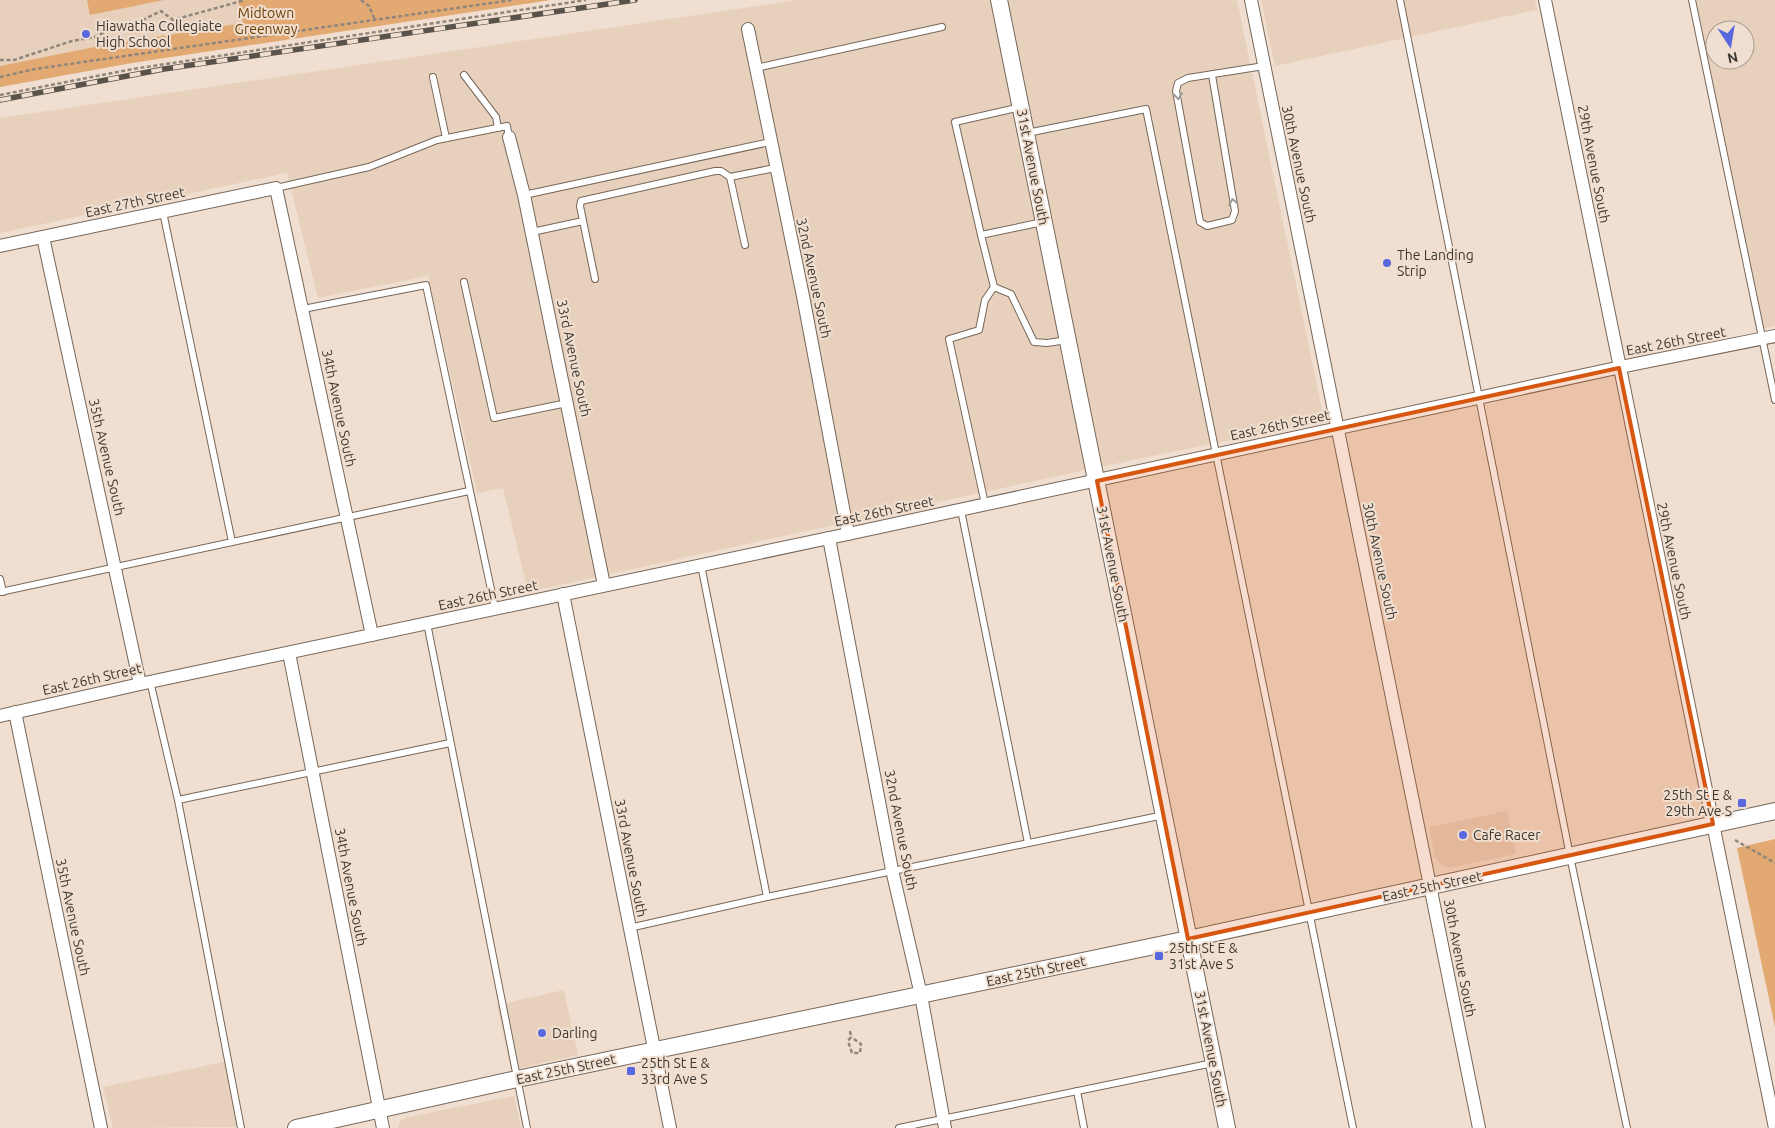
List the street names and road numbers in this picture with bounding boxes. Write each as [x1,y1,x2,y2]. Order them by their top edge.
street label: 30th Avenue South [1279,104,1319,224]
street label: 29th Avenue South [1575,104,1613,224]
street label: 31st Avenue South [1014,108,1052,226]
street label: East 27th Street [84,184,187,220]
street label: 32nd Avenue South [793,216,835,340]
street label: 33rd Avenue South [554,298,594,418]
street label: East 26th Street [1625,323,1728,359]
street label: 34th Avenue South [319,348,359,468]
street label: 35th Avenue South [86,397,128,517]
street label: East 26th Street [1229,407,1332,443]
street label: East 26th Street [833,493,936,529]
street label: 30th Avenue South [1360,501,1400,621]
street label: 29th Avenue South [1654,501,1694,621]
street label: 31st Avenue South [1094,505,1132,623]
street label: East 26th Street [437,577,540,613]
street label: East 26th Street [41,660,144,698]
street label: 32nd Avenue South [881,768,921,892]
street label: 33rd Avenue South [612,798,650,918]
street label: 34th Avenue South [332,827,370,947]
street label: 35th Avenue South [53,857,93,977]
street label: East 25th Street [1381,868,1484,904]
street label: 30th Avenue South [1441,898,1479,1018]
street label: East 25th Street [985,953,1088,989]
street label: 31st Avenue South [1192,990,1230,1108]
street label: East 25th Street [515,1051,618,1087]

